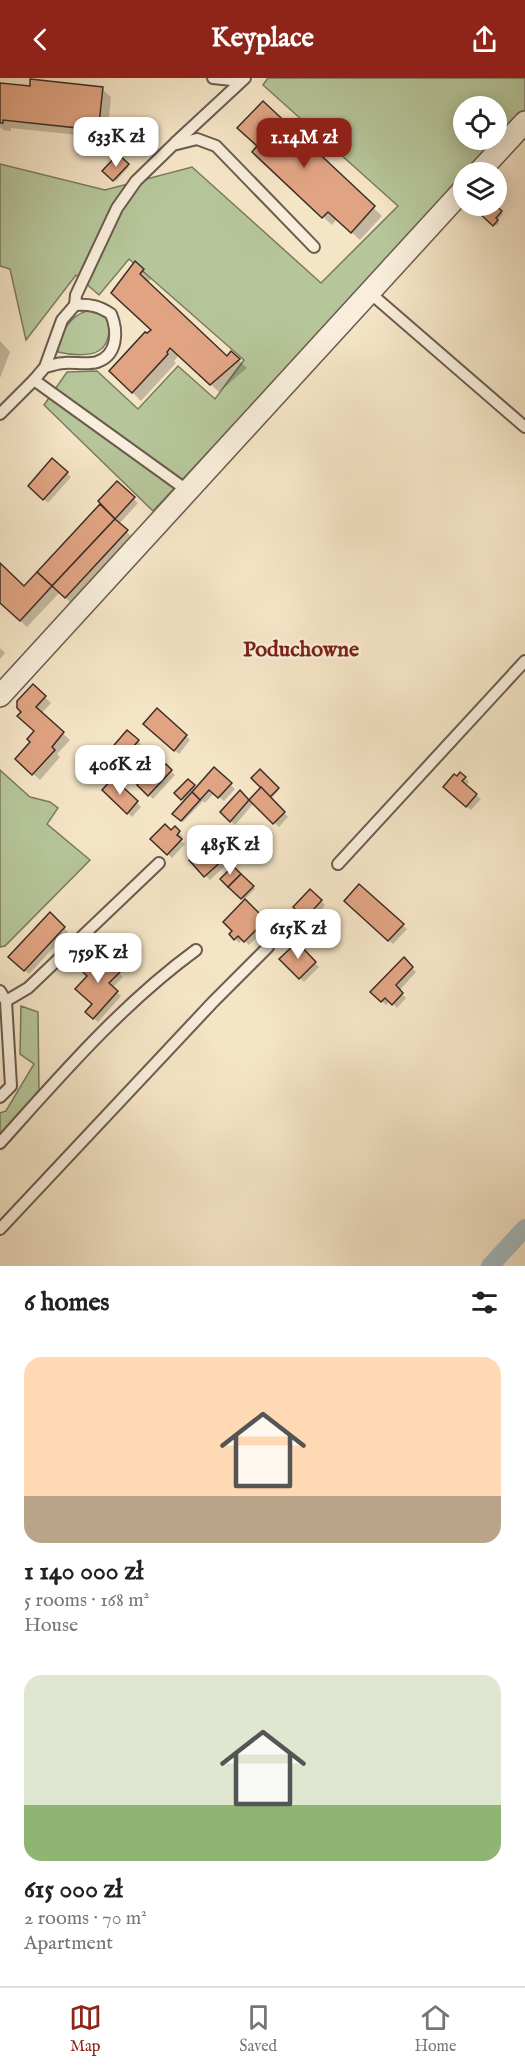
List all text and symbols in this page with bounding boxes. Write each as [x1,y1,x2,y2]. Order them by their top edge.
text: Keyplace [211,22,314,56]
icon: back [24,23,57,56]
icon: share [468,23,501,56]
map controls [453,96,507,216]
button: locate [453,96,507,150]
pin: 633K zł [61,117,171,168]
pin: 1.14M zł [242,118,366,169]
text: 633K zł [88,124,144,149]
text: 1.14M zł [271,125,337,150]
button: layers [453,162,507,216]
district label: Poduchowne [243,636,359,664]
pin: 406K zł [65,745,175,796]
text: 406K zł [89,752,151,777]
pin: 485K zł [175,825,285,876]
text: 485K zł [201,832,259,857]
pin: 615K zł [243,909,353,960]
text: 615K zł [270,916,326,941]
pin: 759K zł [43,933,153,984]
text: 759K zł [69,940,127,965]
text: 6 homes [24,1286,109,1319]
icon: filters [468,1286,501,1319]
icon: home [209,1396,317,1504]
text: 1 140 000 zł [24,1555,143,1588]
text: 5 rooms · 168 m² [24,1588,149,1613]
text: House [24,1613,78,1638]
icon: home [209,1714,317,1822]
text: 615 000 zł [24,1873,123,1906]
text: 2 rooms · 70 m² [24,1906,147,1931]
text: Apartment [24,1931,113,1956]
tab: Map [69,2001,102,2057]
tab: Saved [239,2001,277,2057]
tab: Home [415,2001,456,2057]

